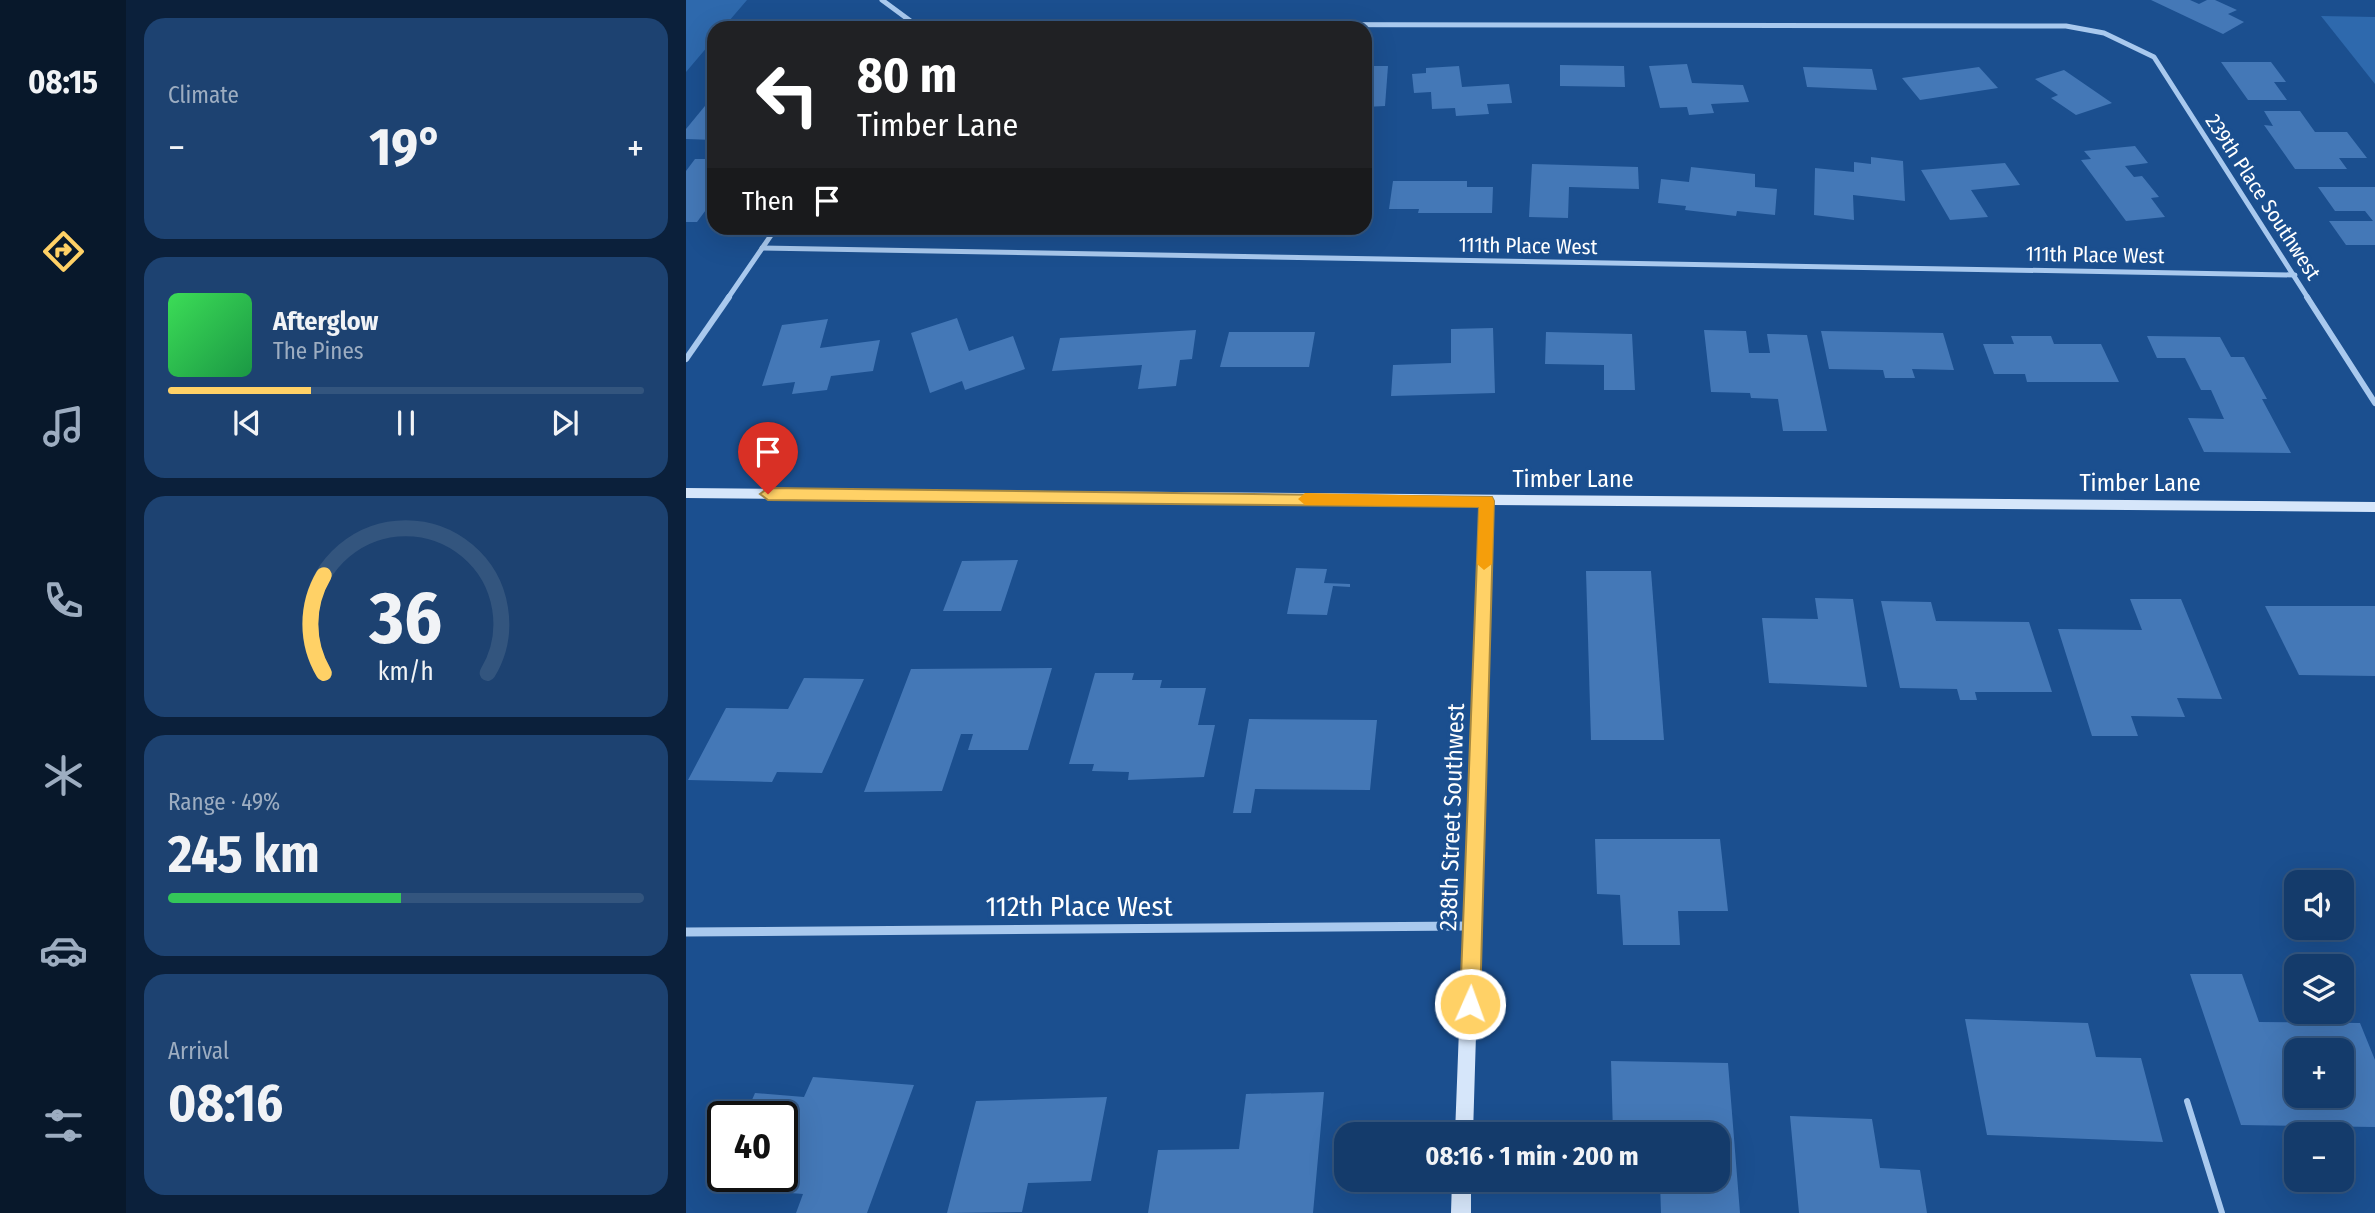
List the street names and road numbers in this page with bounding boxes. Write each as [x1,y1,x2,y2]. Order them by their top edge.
street label: 239th Place Southwest [2200,109,2326,285]
street label: 111th Place West [1458,232,1598,260]
street label: 111th Place West [2025,241,2165,269]
street label: Timber Lane [1513,465,1633,493]
street label: Timber Lane [2080,469,2200,497]
street label: 238th Street Southwest [1434,703,1470,931]
street label: 112th Place West [985,890,1173,923]

